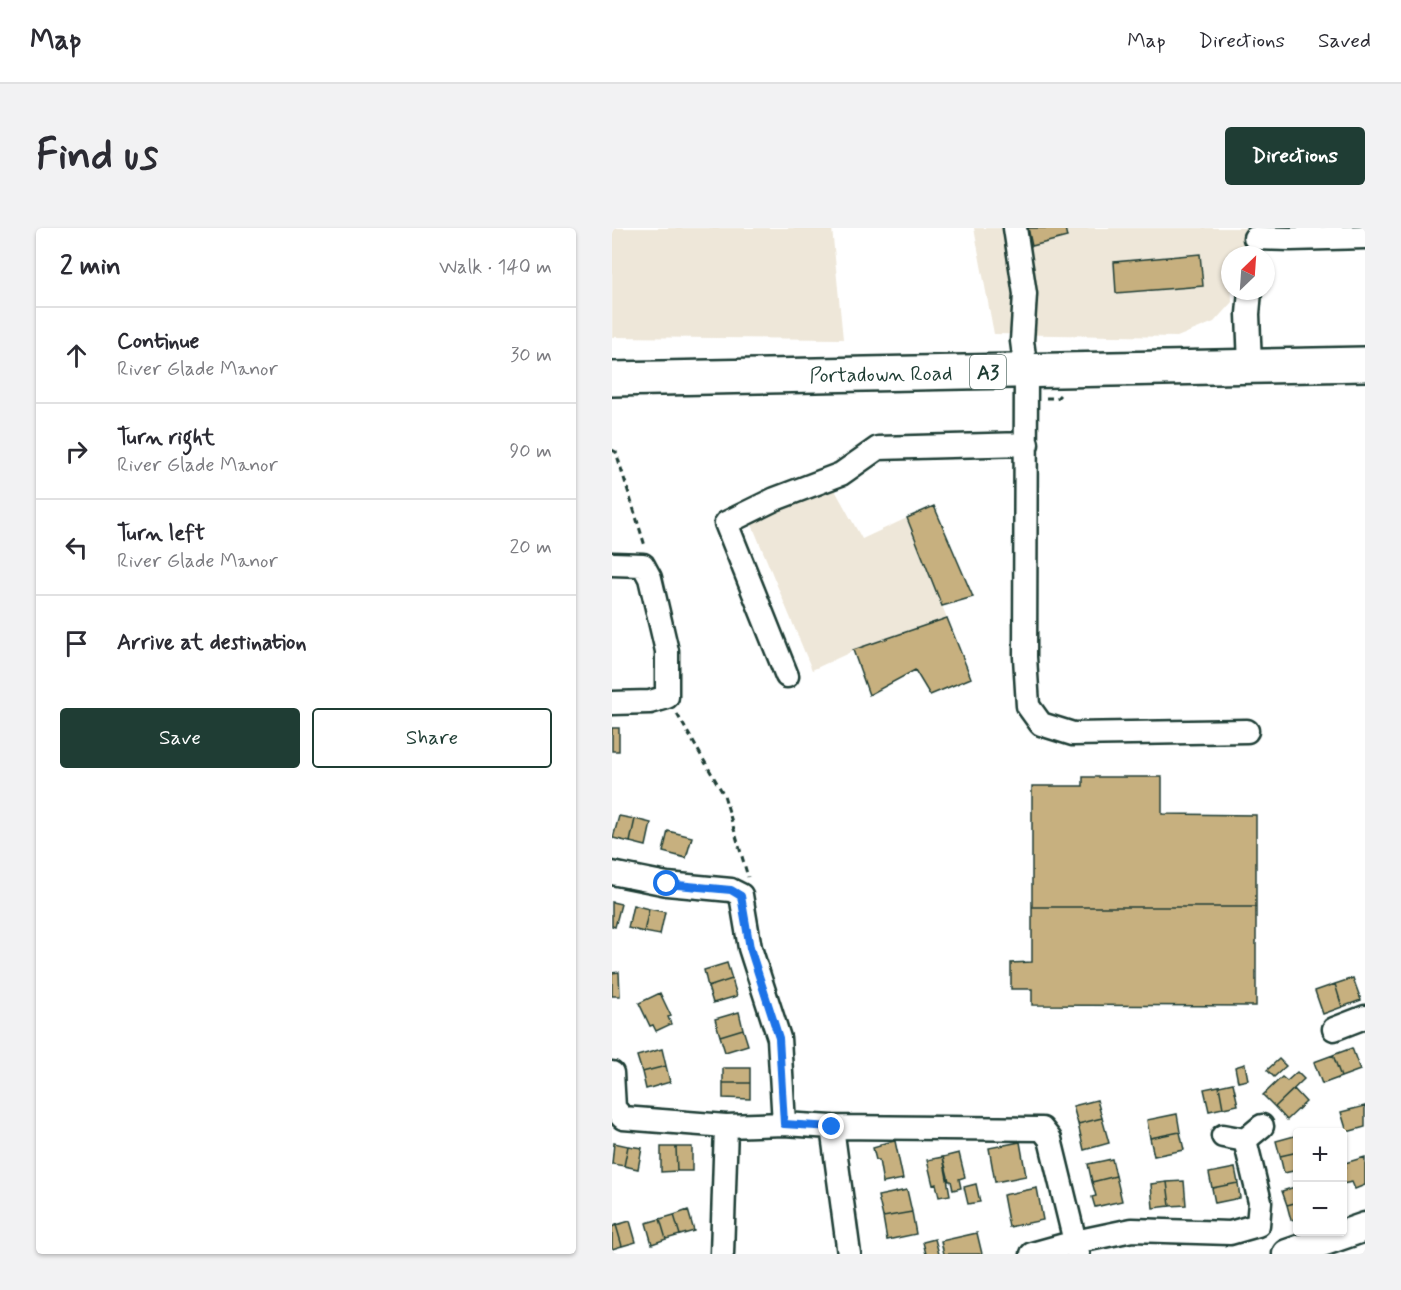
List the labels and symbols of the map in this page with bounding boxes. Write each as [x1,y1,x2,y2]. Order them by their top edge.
north arrow [1221,246,1275,300]
road number: A3 [970,355,1006,389]
street label: Portadown Road [809,360,953,390]
route start [653,870,679,896]
route end [818,1113,844,1139]

